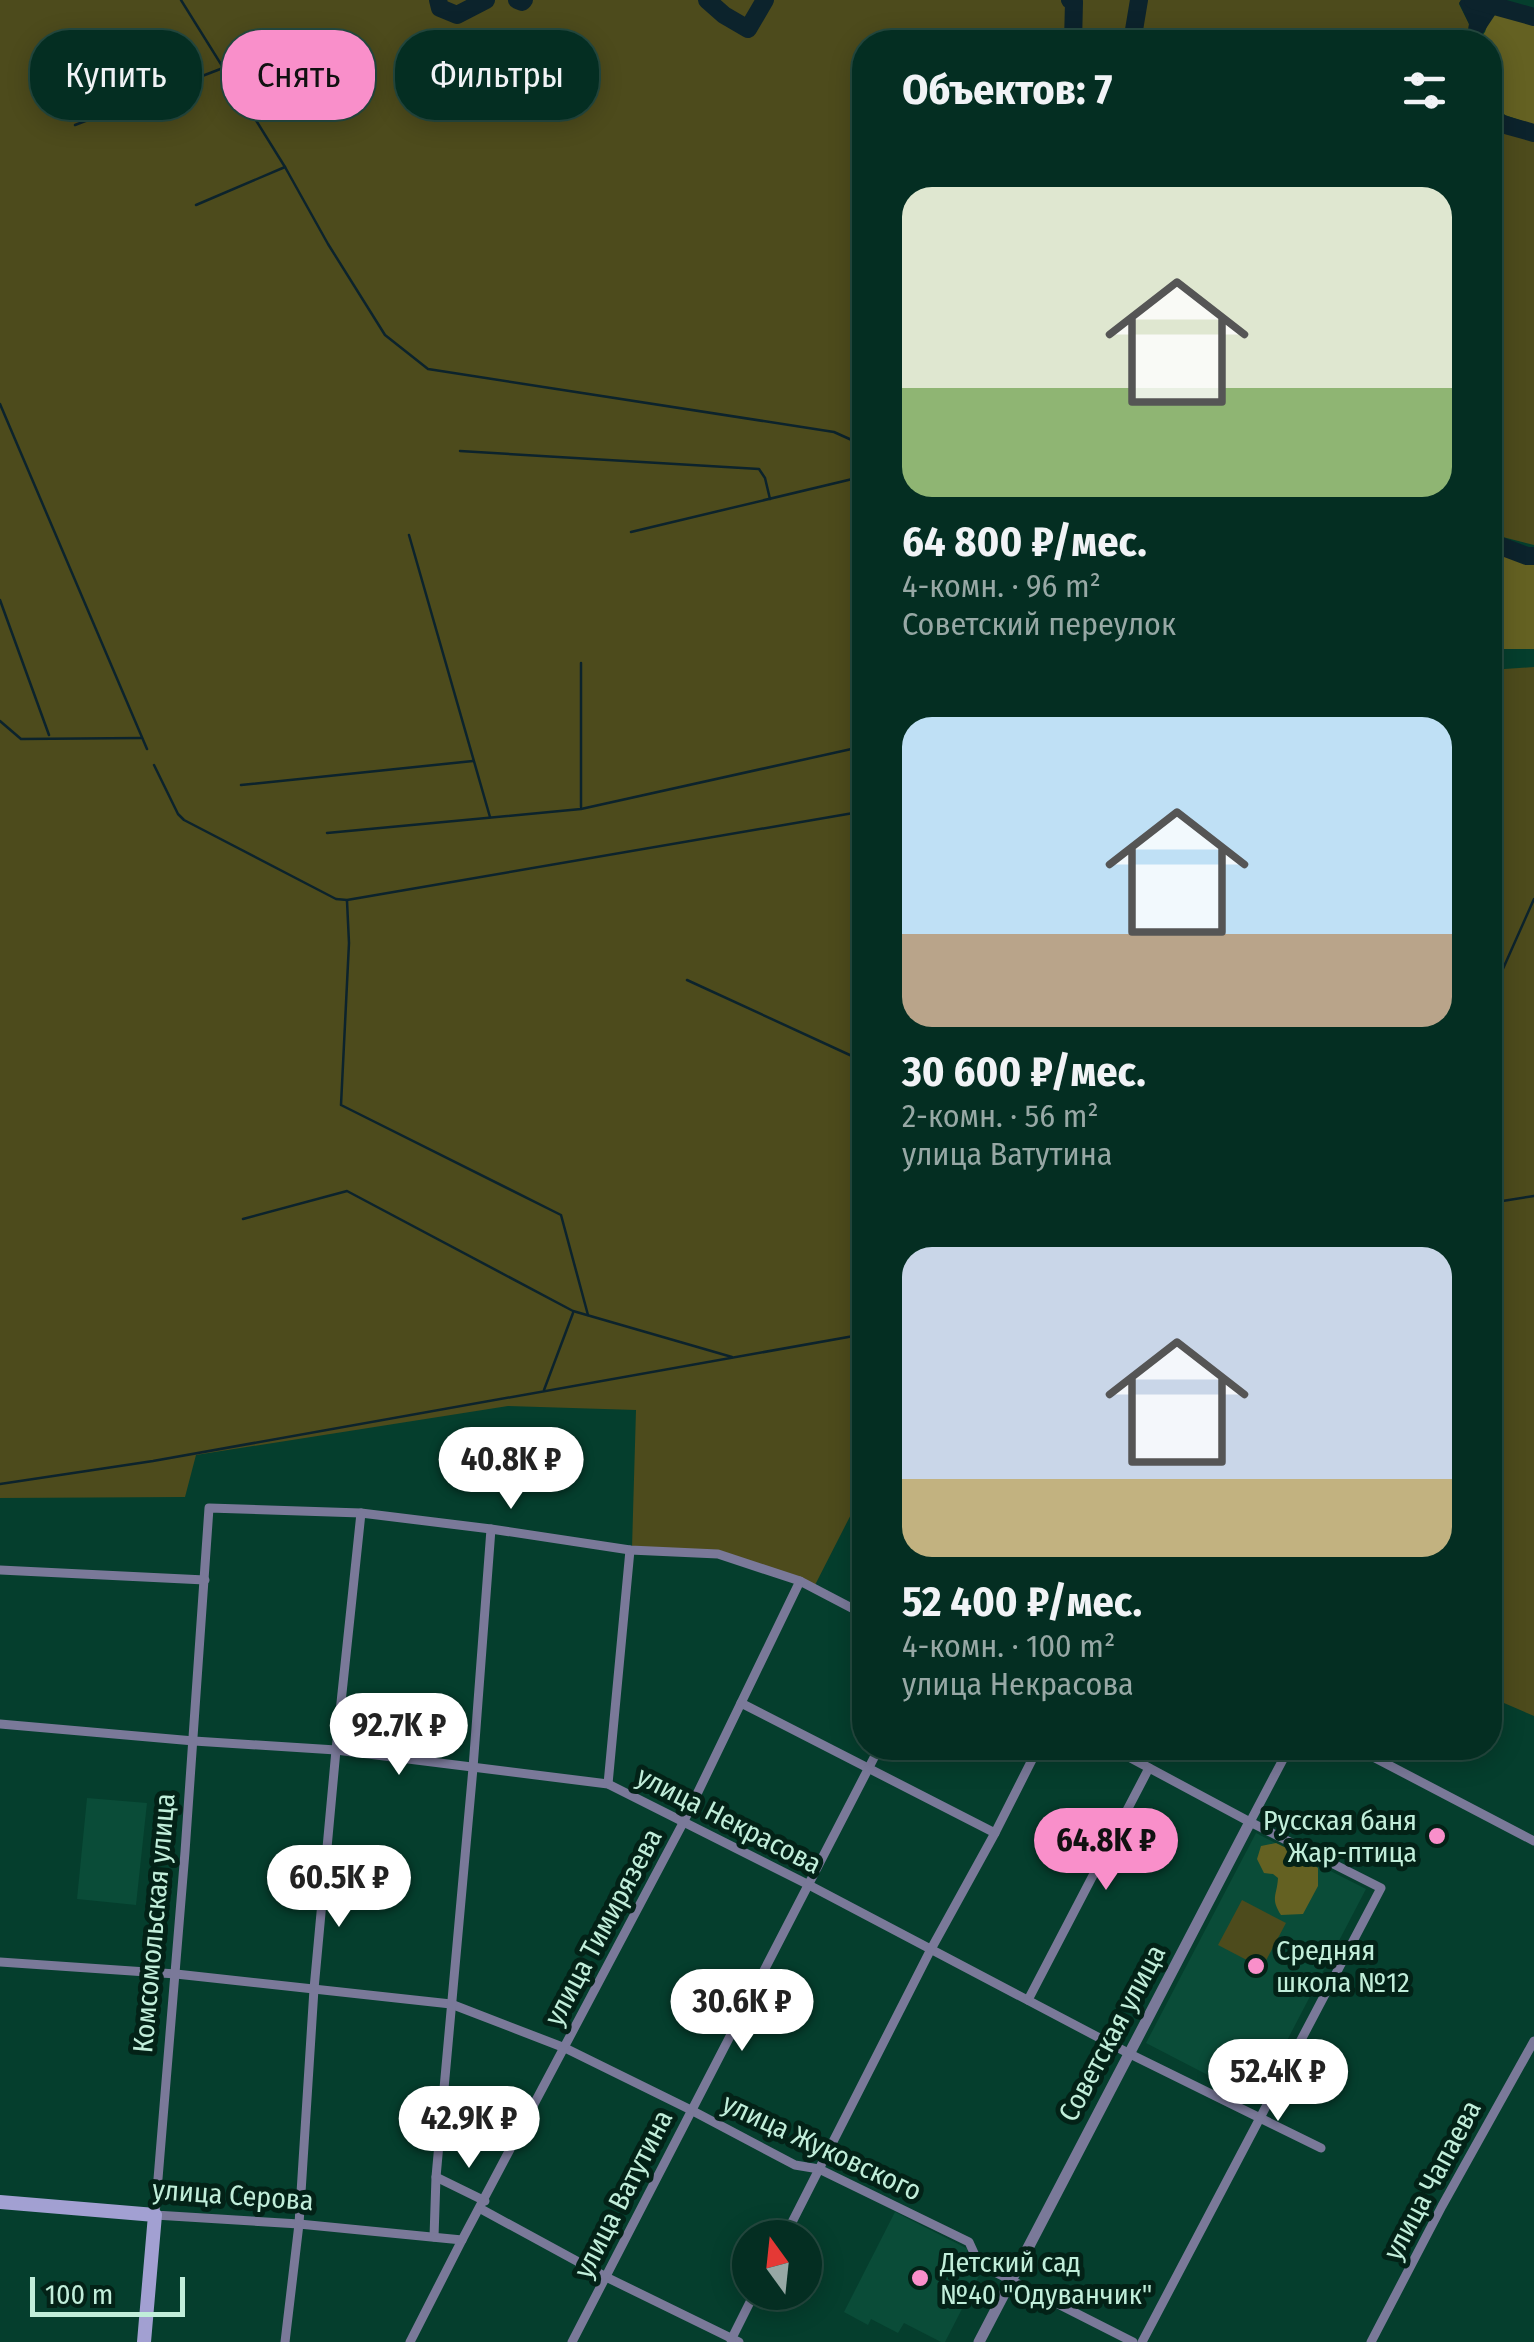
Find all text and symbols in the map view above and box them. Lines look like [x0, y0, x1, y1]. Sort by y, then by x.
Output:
chip: Купить [30, 30, 202, 120]
chip: Снять [222, 30, 375, 120]
chip: Фильтры [395, 30, 599, 120]
icon: filters [1397, 63, 1452, 118]
text: Объектов: 7 [902, 65, 1112, 115]
icon: home [1087, 252, 1267, 432]
text: 64 800 ₽/мес. [902, 517, 1147, 567]
text: 4-комн. · 96 m² [902, 567, 1101, 605]
text: Советский переулок [902, 605, 1176, 643]
icon: home [1087, 782, 1267, 962]
text: 30 600 ₽/мес. [902, 1047, 1146, 1097]
text: 2-комн. · 56 m² [902, 1097, 1099, 1135]
text: улица Ватутина [902, 1135, 1112, 1173]
icon: home [1087, 1312, 1267, 1492]
pin: 40.8K ₽ [419, 1427, 603, 1512]
text: 40.8K ₽ [461, 1440, 561, 1478]
text: 52 400 ₽/мес. [902, 1577, 1142, 1627]
text: 4-комн. · 100 m² [902, 1627, 1115, 1665]
text: улица Некрасова [902, 1665, 1134, 1703]
pin: 92.7K ₽ [307, 1693, 491, 1778]
text: 92.7K ₽ [352, 1706, 446, 1744]
street label: улица Некрасова [631, 1759, 827, 1881]
street label: Комсомольская улица [126, 1792, 182, 2054]
place label: Русская баня Жар-птица [1263, 1804, 1417, 1869]
pin: 64.8K ₽ [1014, 1808, 1198, 1893]
text: 64.8K ₽ [1056, 1821, 1156, 1859]
street label: улица Тимирязева [537, 1823, 669, 2031]
marker: Русская баня Жар-птица [1426, 1825, 1448, 1847]
pin: 60.5K ₽ [247, 1845, 431, 1930]
text: 60.5K ₽ [289, 1858, 389, 1896]
place label: Средняя школа №12 [1276, 1934, 1409, 1999]
street label: Советская улица [1052, 1939, 1172, 2127]
marker: Средняя школа №12 [1245, 1955, 1267, 1977]
pin: 30.6K ₽ [650, 1969, 834, 2054]
text: 30.6K ₽ [693, 1982, 791, 2020]
pin: 52.4K ₽ [1186, 2039, 1370, 2124]
text: 52.4K ₽ [1230, 2052, 1326, 2090]
pin: 42.9K ₽ [377, 2086, 561, 2171]
street label: улица Жуковского [717, 2086, 927, 2208]
street label: улица Чапаева [1376, 2095, 1488, 2265]
text: 42.9K ₽ [421, 2099, 517, 2137]
street label: улица Ватутина [567, 2104, 679, 2284]
street label: улица Серова [151, 2173, 315, 2217]
north arrow [732, 2220, 822, 2310]
map controls [732, 2220, 822, 2310]
place label: Детский сад №40 "Одуванчик" [939, 2246, 1152, 2311]
marker: Детский сад №40 "Одуванчик" [909, 2267, 931, 2289]
scale bar [30, 2272, 185, 2316]
text: 100 m [45, 2278, 113, 2311]

